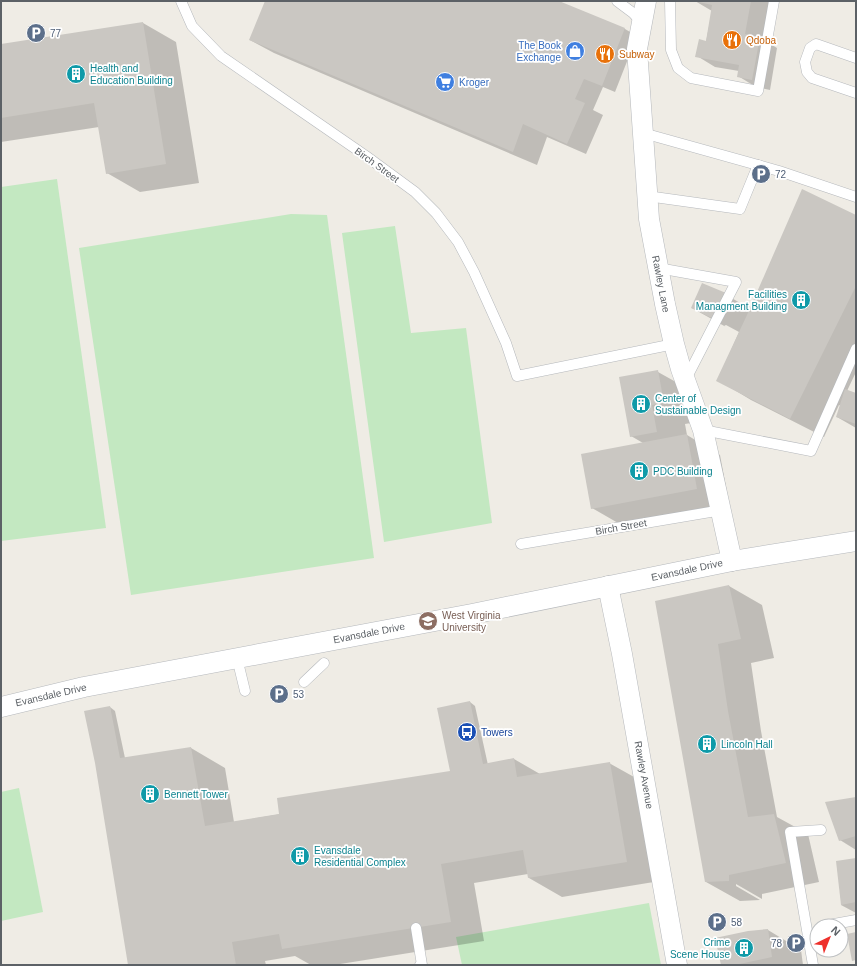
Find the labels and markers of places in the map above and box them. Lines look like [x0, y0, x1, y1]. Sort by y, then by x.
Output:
parking icon: 77 [25, 22, 47, 44]
place label: 77 [50, 28, 62, 39]
restaurant icon: Qdoba [721, 29, 743, 51]
place label: Qdoba [746, 35, 776, 46]
place label: The Book Exchange [517, 40, 562, 63]
shop icon: The Book Exchange [564, 40, 586, 62]
restaurant icon: Subway [594, 43, 616, 65]
place label: Subway [619, 49, 655, 60]
building icon: Health and Education Building [65, 63, 87, 85]
place label: Health and Education Building [90, 63, 173, 86]
supermarket icon: Kroger [434, 71, 456, 93]
place label: Kroger [459, 77, 490, 88]
parking icon: 72 [750, 163, 772, 185]
place label: 72 [775, 169, 787, 180]
place label: Facilities Managment Building [696, 289, 787, 312]
building icon: Facilities Managment Building [790, 289, 812, 311]
building icon: Center of Sustainable Design [630, 393, 652, 415]
place label: Center of Sustainable Design [655, 393, 741, 416]
building icon: PDC Building [628, 460, 650, 482]
place label: PDC Building [653, 466, 712, 477]
school or university icon: West Virginia University [417, 610, 439, 632]
place label: West Virginia University [442, 610, 501, 633]
parking icon: 53 [268, 683, 290, 705]
place label: 53 [293, 689, 305, 700]
bus stop icon: Towers [456, 721, 478, 743]
place label: Towers [481, 727, 513, 738]
building icon: Lincoln Hall [696, 733, 718, 755]
place label: Lincoln Hall [721, 739, 773, 750]
building icon: Bennett Tower [139, 783, 161, 805]
place label: Bennett Tower [164, 789, 228, 800]
building icon: Evansdale Residential Complex [289, 845, 311, 867]
place label: Evansdale Residential Complex [314, 845, 406, 868]
parking icon: 58 [706, 911, 728, 933]
place label: 58 [731, 917, 743, 928]
parking icon: 78 [785, 932, 807, 954]
place label: Crime Scene House [670, 937, 730, 960]
building icon: Crime Scene House [733, 937, 755, 959]
place label: 78 [771, 938, 782, 949]

